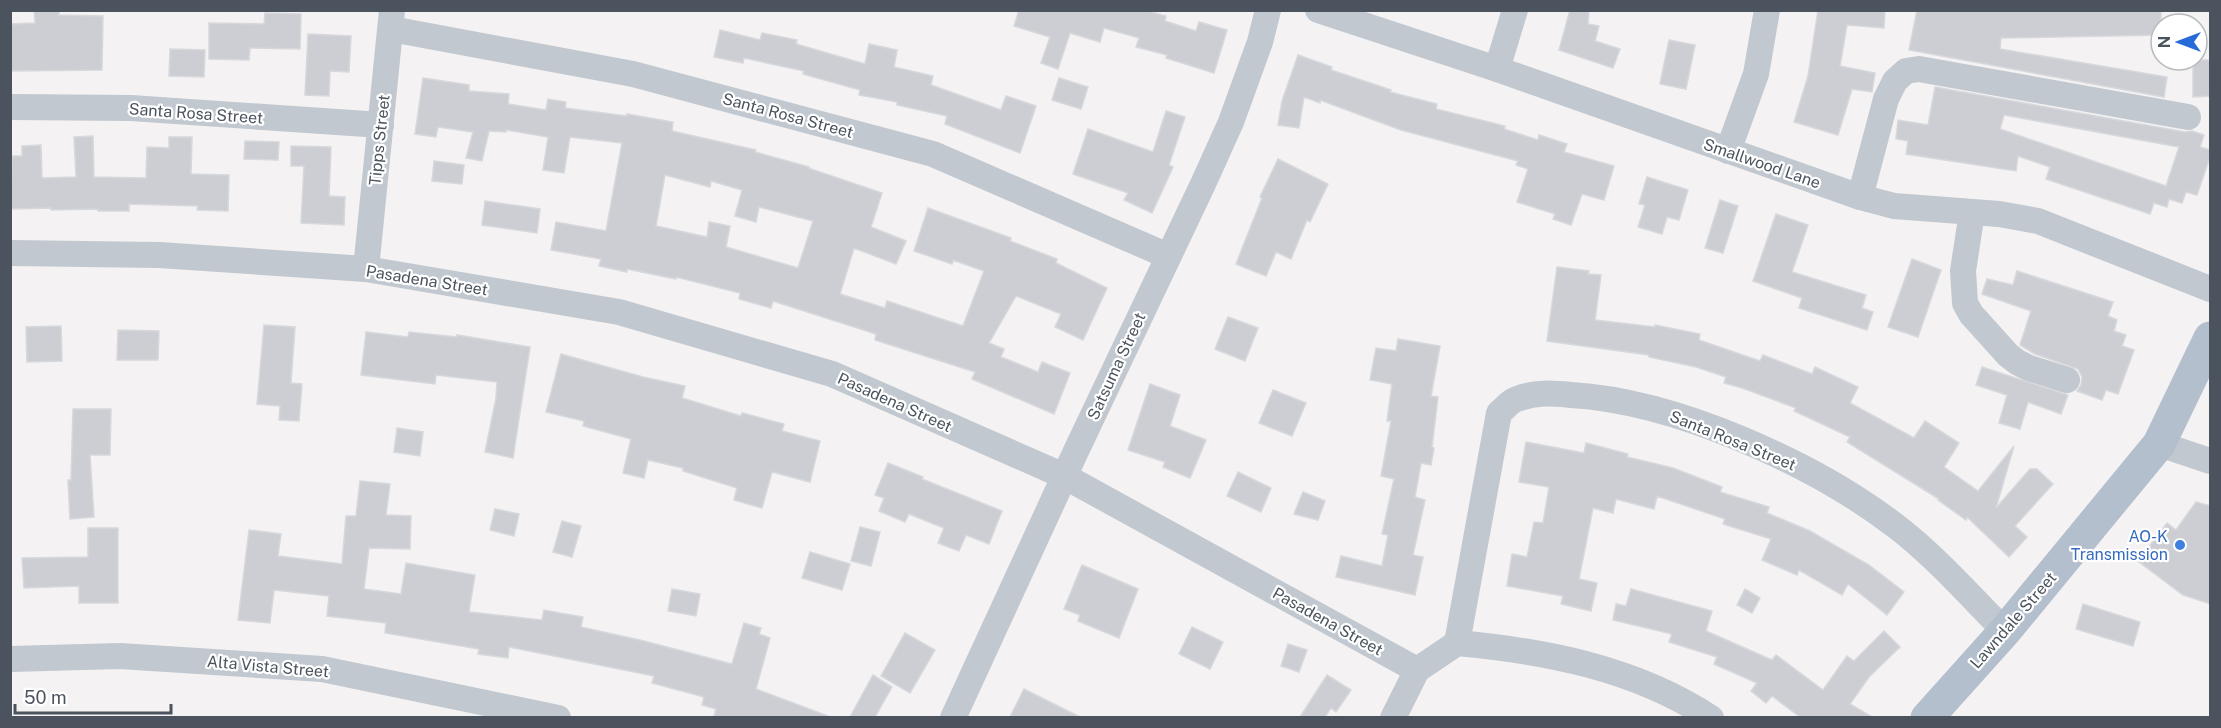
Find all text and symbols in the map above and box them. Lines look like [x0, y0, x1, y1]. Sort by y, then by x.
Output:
north arrow [2149, 12, 2209, 72]
text: N [2155, 36, 2174, 48]
street label: Santa Rosa Street [720, 89, 855, 142]
street label: Tipps Street [365, 94, 394, 186]
street label: Santa Rosa Street [128, 99, 264, 128]
street label: Smallwood Lane [1701, 135, 1823, 192]
street label: Pasadena Street [365, 261, 489, 300]
street label: Satsuma Street [1083, 310, 1150, 423]
street label: Pasadena Street [835, 369, 955, 436]
street label: Santa Rosa Street [1667, 406, 1799, 474]
place label: AO-K Transmission [2071, 527, 2168, 564]
marker: AO-K Transmission [2173, 538, 2187, 552]
street label: Lawndale Street [1966, 568, 2060, 672]
street label: Pasadena Street [1269, 583, 1386, 660]
street label: Alta Vista Street [206, 652, 330, 681]
scale bar [15, 677, 171, 715]
text: 50 m [24, 687, 67, 708]

